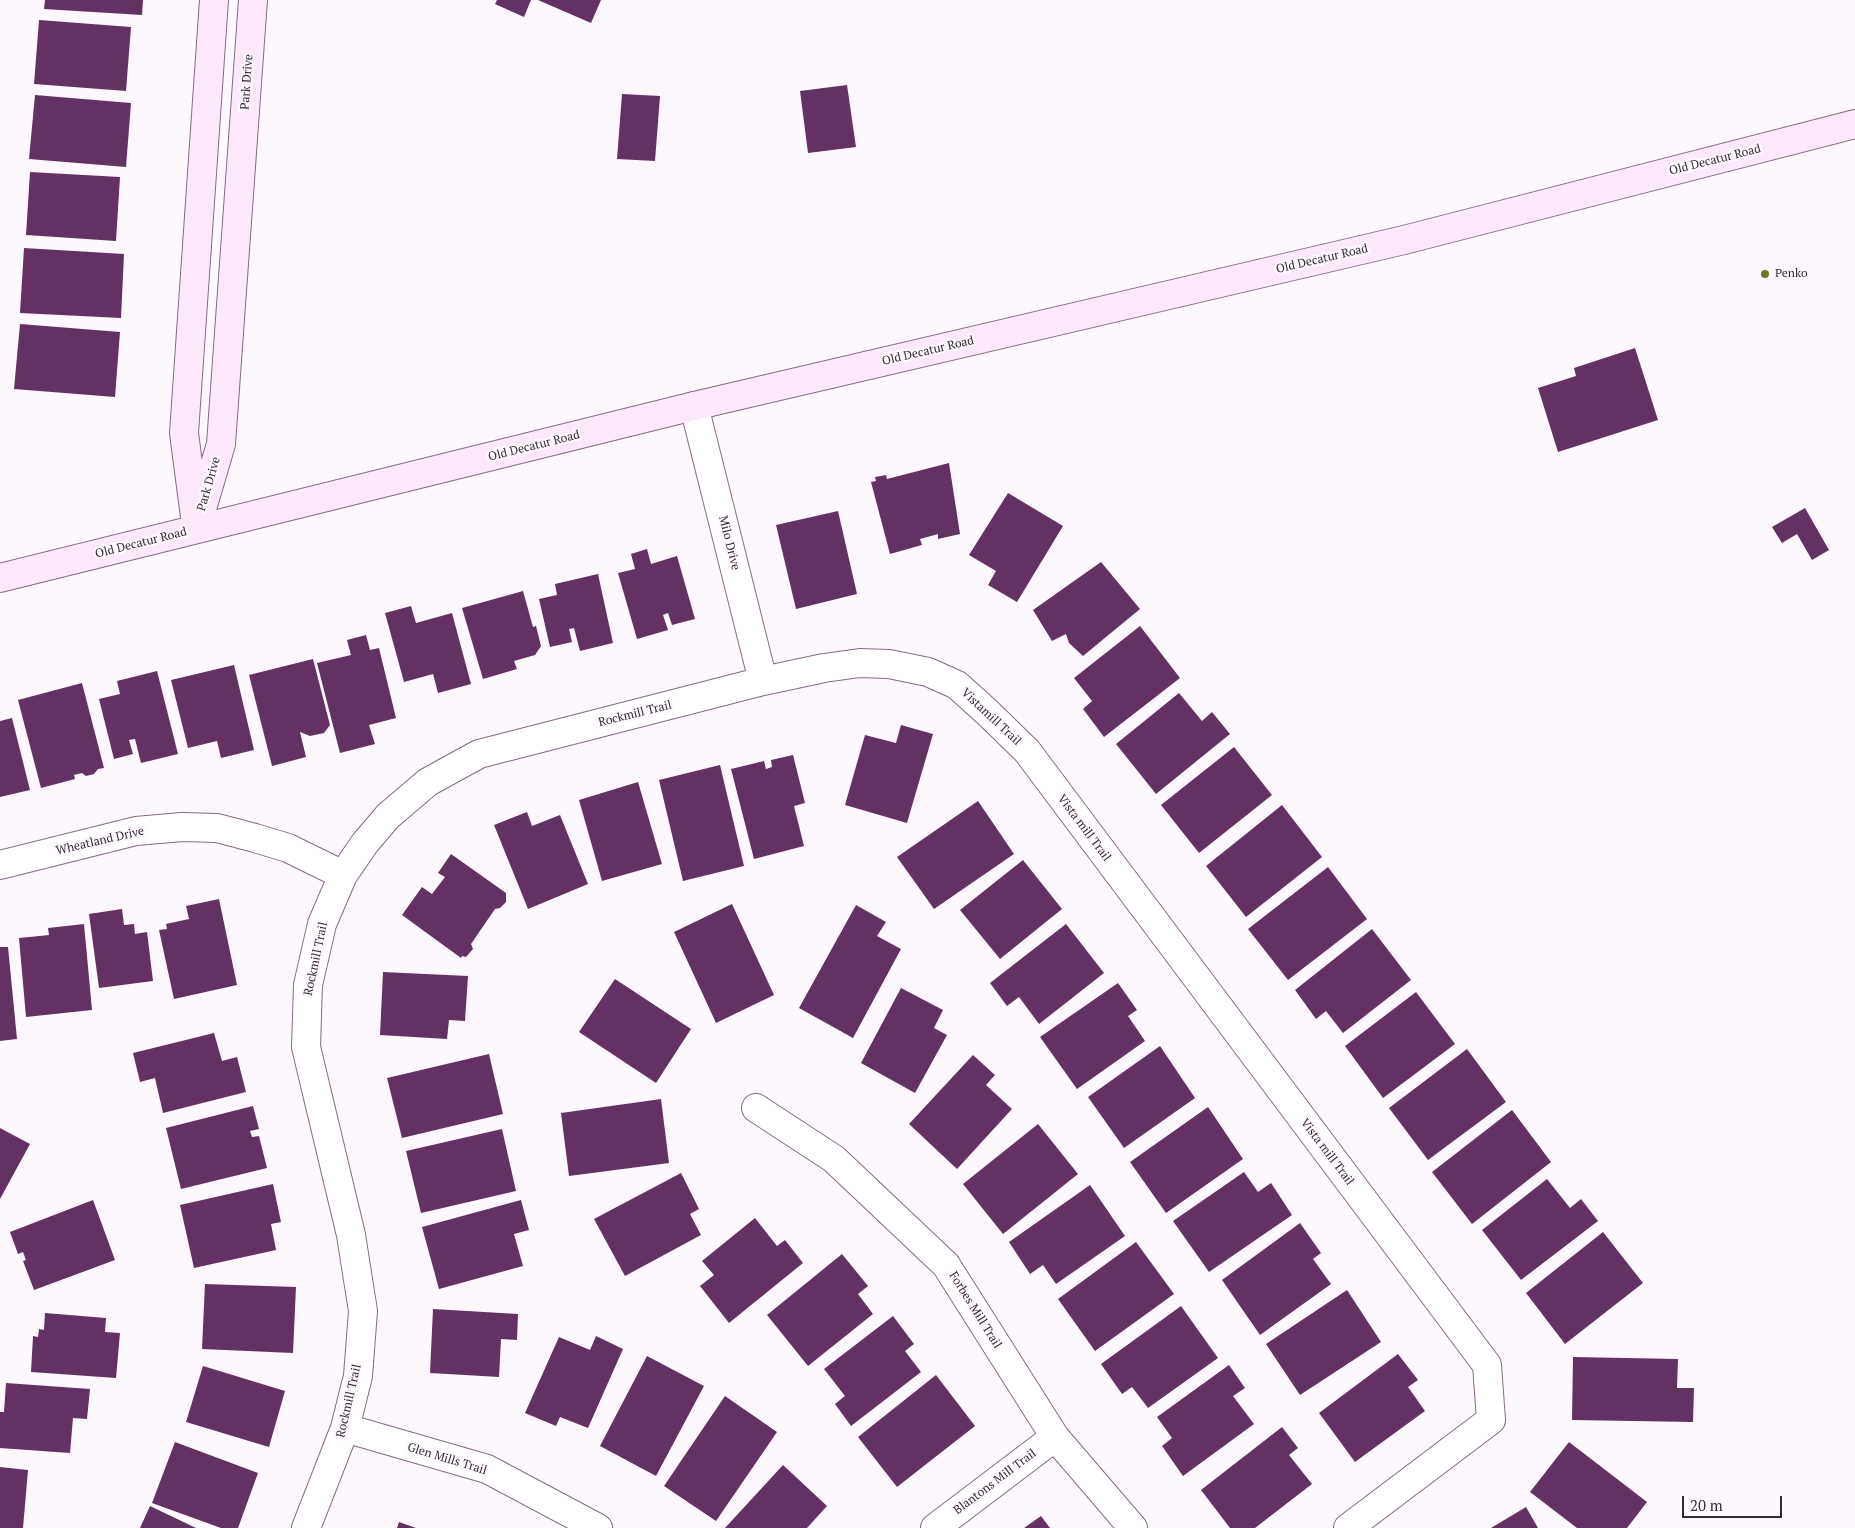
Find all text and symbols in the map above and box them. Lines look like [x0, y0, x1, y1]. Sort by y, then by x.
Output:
street label: Park Drive [238, 54, 256, 110]
street label: Old Decatur Road [1668, 142, 1762, 178]
street label: Old Decatur Road [1275, 241, 1369, 277]
place label: Penko [1775, 267, 1808, 281]
marker: Penko [1759, 268, 1771, 280]
street label: Old Decatur Road [881, 333, 975, 369]
street label: Old Decatur Road [487, 428, 581, 464]
street label: Park Drive [194, 455, 224, 513]
street label: Milo Drive [715, 514, 743, 572]
street label: Old Decatur Road [94, 525, 188, 561]
street label: Vistamill Trail [958, 686, 1024, 748]
street label: Rockmill Trail [597, 698, 673, 730]
street label: Vista mill Trail [1054, 792, 1114, 864]
street label: Wheatland Drive [55, 824, 145, 858]
street label: Rockmill Trail [301, 921, 331, 997]
street label: Vista mill Trail [1297, 1116, 1357, 1188]
street label: Forbes Mill Trail [946, 1269, 1004, 1351]
street label: Rockmill Trail [334, 1363, 364, 1439]
street label: Glen Mills Trail [406, 1440, 488, 1478]
street label: Blantons Mill Trail [951, 1446, 1039, 1518]
scale bar [1685, 1486, 1785, 1518]
text: 20 m [1690, 1495, 1723, 1515]

